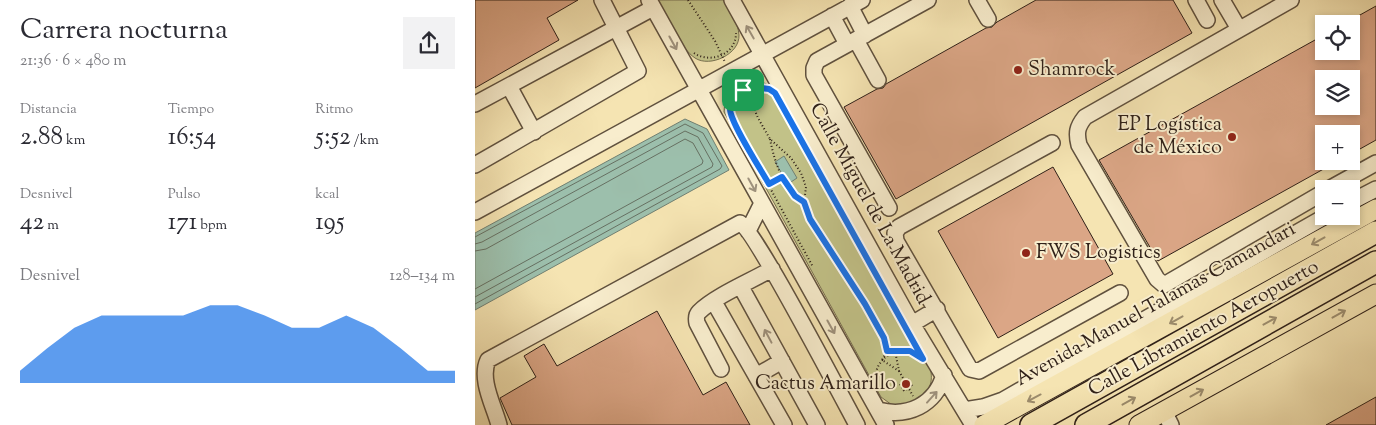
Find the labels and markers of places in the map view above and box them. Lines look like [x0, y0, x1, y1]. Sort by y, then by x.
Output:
place label: Shamrock [1028, 56, 1116, 85]
marker: Shamrock [1012, 64, 1024, 76]
pin [722, 69, 764, 111]
place label: EP Logística de México [1117, 111, 1222, 163]
marker: EP Logística de México [1226, 131, 1238, 143]
place label: FWS Logistics [1036, 239, 1161, 268]
marker: FWS Logistics [1020, 247, 1032, 259]
place label: Cactus Amarillo [755, 370, 896, 399]
marker: Cactus Amarillo [900, 378, 912, 390]

